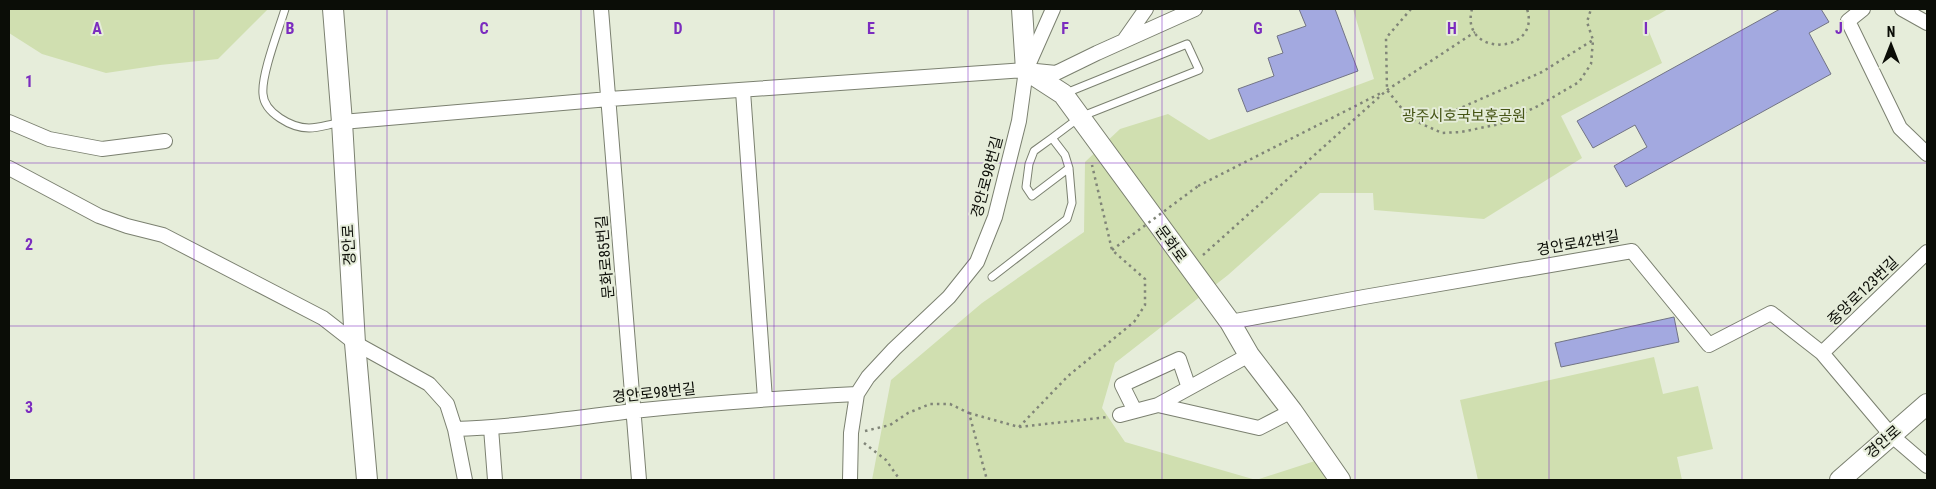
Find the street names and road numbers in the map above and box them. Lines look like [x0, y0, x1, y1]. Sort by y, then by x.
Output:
street label: 경안로98번길 [967, 134, 1007, 220]
street label: 문화로85번길 [592, 214, 618, 300]
street label: 문화로 [1152, 222, 1190, 266]
street label: 경안로 [339, 224, 359, 266]
street label: 경안로42번길 [1535, 227, 1621, 259]
street label: 중앙로123번길 [1824, 253, 1902, 329]
street label: 경안로98번길 [611, 380, 697, 406]
street label: 경안로 [1861, 422, 1905, 462]

